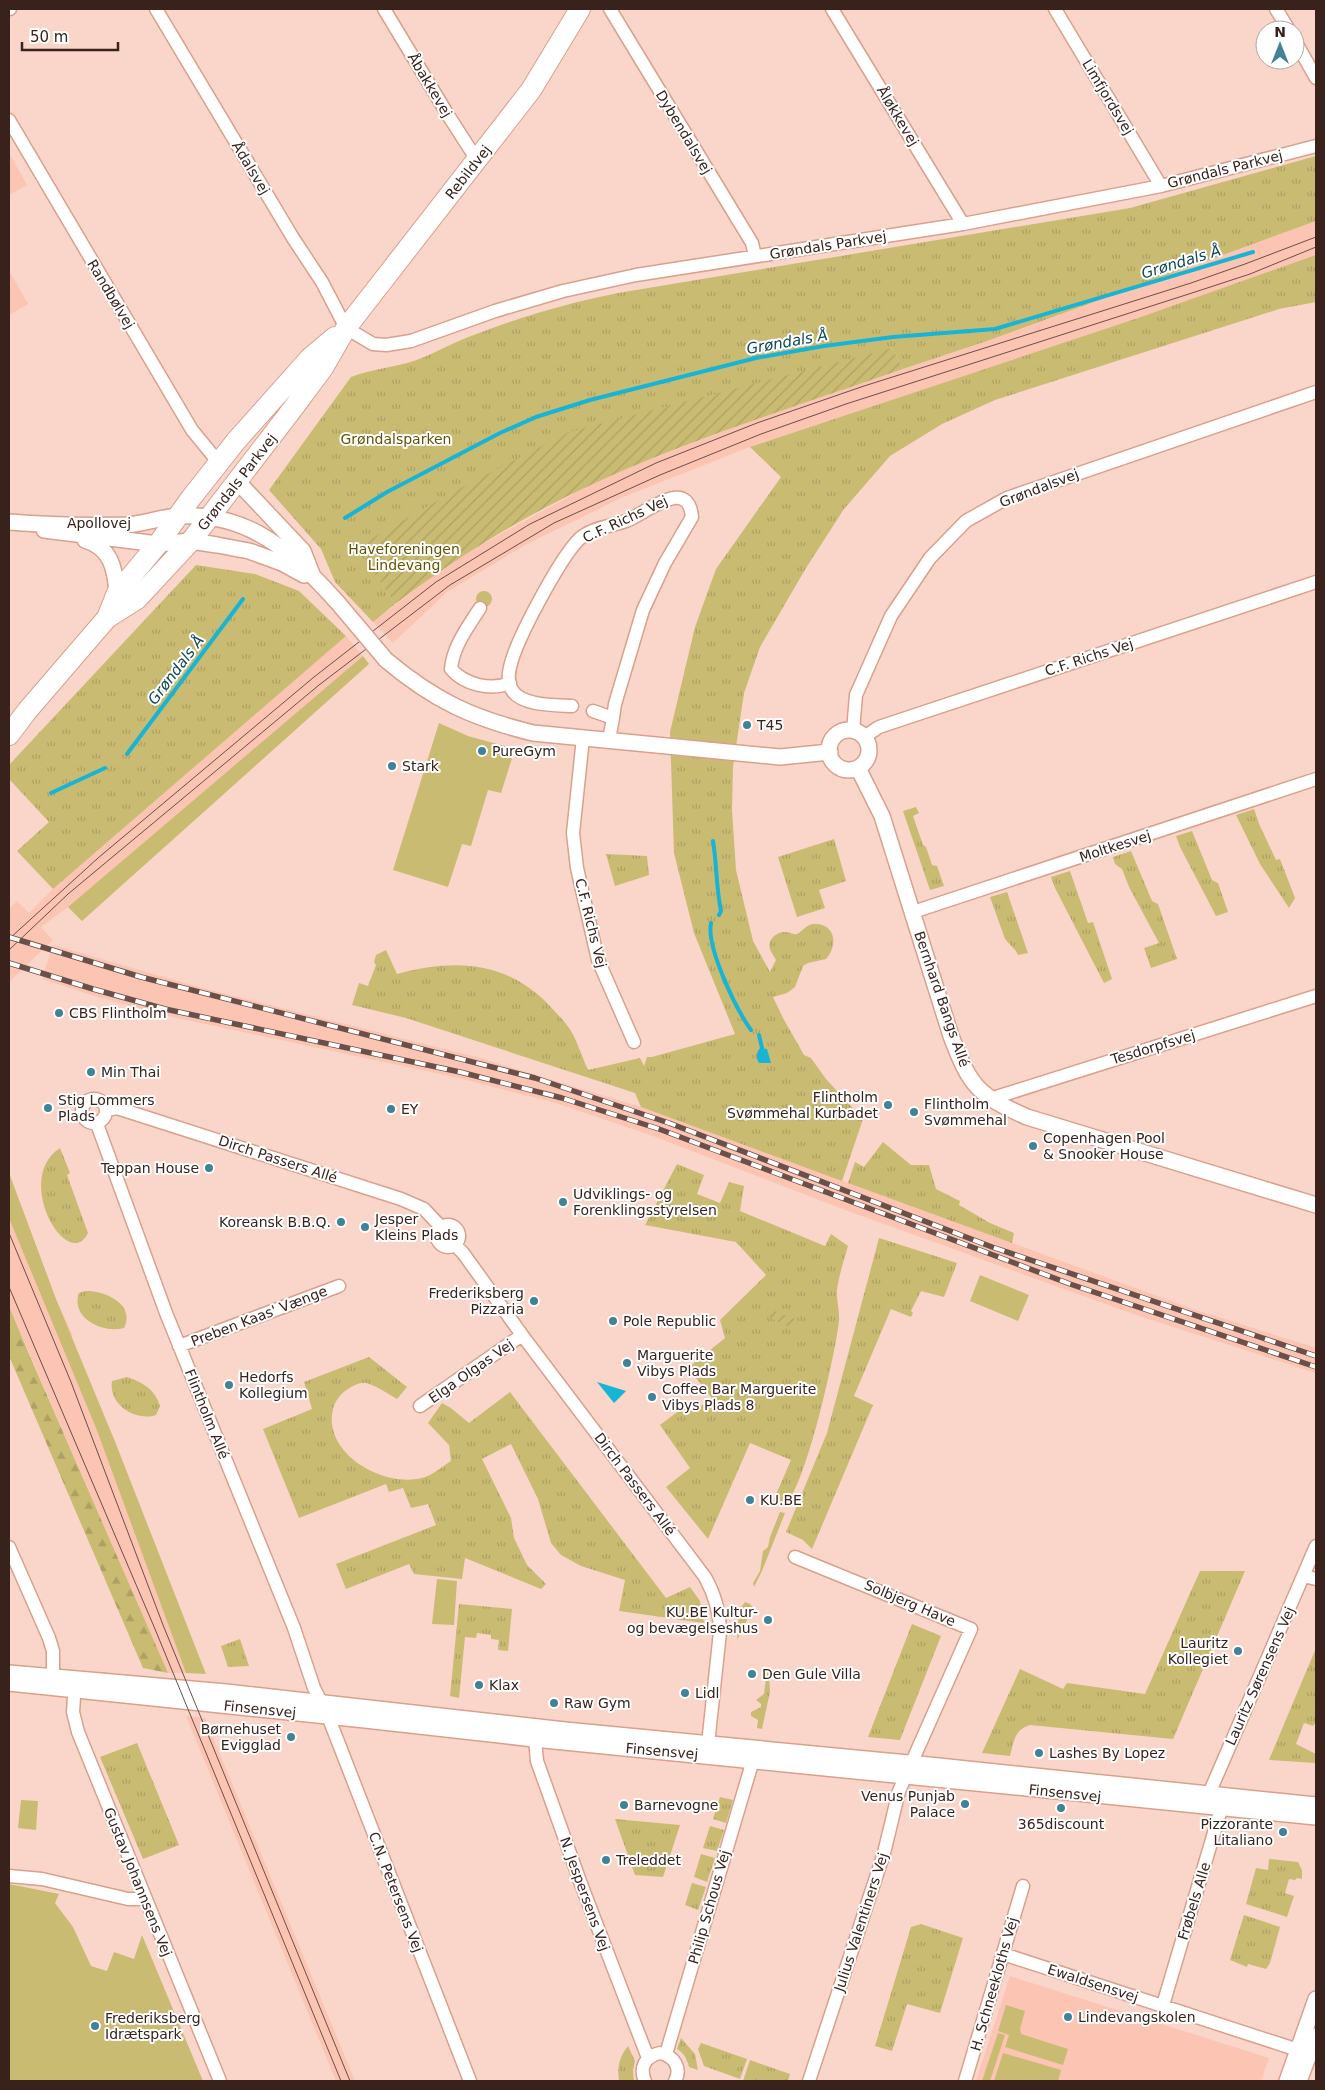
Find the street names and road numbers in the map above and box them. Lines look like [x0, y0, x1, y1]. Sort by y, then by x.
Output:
street label: Åbakkevej [405, 50, 455, 120]
street label: Limfjordsvej [1079, 56, 1137, 138]
street label: Åløkkevej [874, 83, 922, 149]
street label: Dybendalsvej [653, 87, 715, 177]
street label: Ådalsvej [229, 139, 273, 197]
street label: Rebildvej [442, 142, 494, 202]
street label: Grøndals Parkvej [1166, 147, 1284, 191]
street label: Grøndals Parkvej [768, 228, 888, 262]
street label: Randbølvej [84, 256, 138, 332]
street label: Grøndals Parkvej [194, 431, 280, 533]
street label: Grøndalsvej [997, 466, 1081, 510]
street label: C.F. Richs Vej [580, 492, 670, 546]
street label: Apollovej [67, 515, 131, 531]
street label: C.F. Richs Vej [1043, 635, 1135, 679]
street label: Moltkesvej [1077, 827, 1153, 865]
street label: C.F. Richs Vej [572, 876, 610, 970]
street label: Bernhard Bangs Allé [911, 929, 973, 1069]
street label: Tesdorpfsvej [1108, 1027, 1197, 1068]
street label: Dirch Passers Allé [216, 1132, 340, 1186]
street label: Preben Kaas' Vænge [189, 1283, 329, 1349]
street label: Elga Olgas Vej [426, 1336, 516, 1406]
street label: Flintholm Allé [182, 1367, 232, 1461]
street label: Dirch Passers Allé [591, 1430, 679, 1538]
street label: Solbjerg Have [862, 1577, 958, 1629]
street label: Lauritz Sørensens Vej [1222, 1604, 1298, 1748]
street label: Finsensvej [223, 1697, 297, 1721]
street label: Finsensvej [625, 1740, 699, 1762]
street label: Finsensvej [1028, 1781, 1102, 1805]
street label: Gustav Johannsens Vej [101, 1805, 175, 1959]
street label: C.N. Petersens Vej [366, 1830, 426, 1954]
street label: N. Jespersens Vej [557, 1835, 613, 1953]
street label: Philip Schous Vej [685, 1848, 733, 1966]
street label: Julius Valentiners Vej [831, 1850, 891, 1994]
street label: Frøbels Alle [1175, 1860, 1213, 1942]
street label: H. Schneekloths Vej [967, 1915, 1021, 2053]
street label: Ewaldsensvej [1046, 1961, 1140, 2005]

